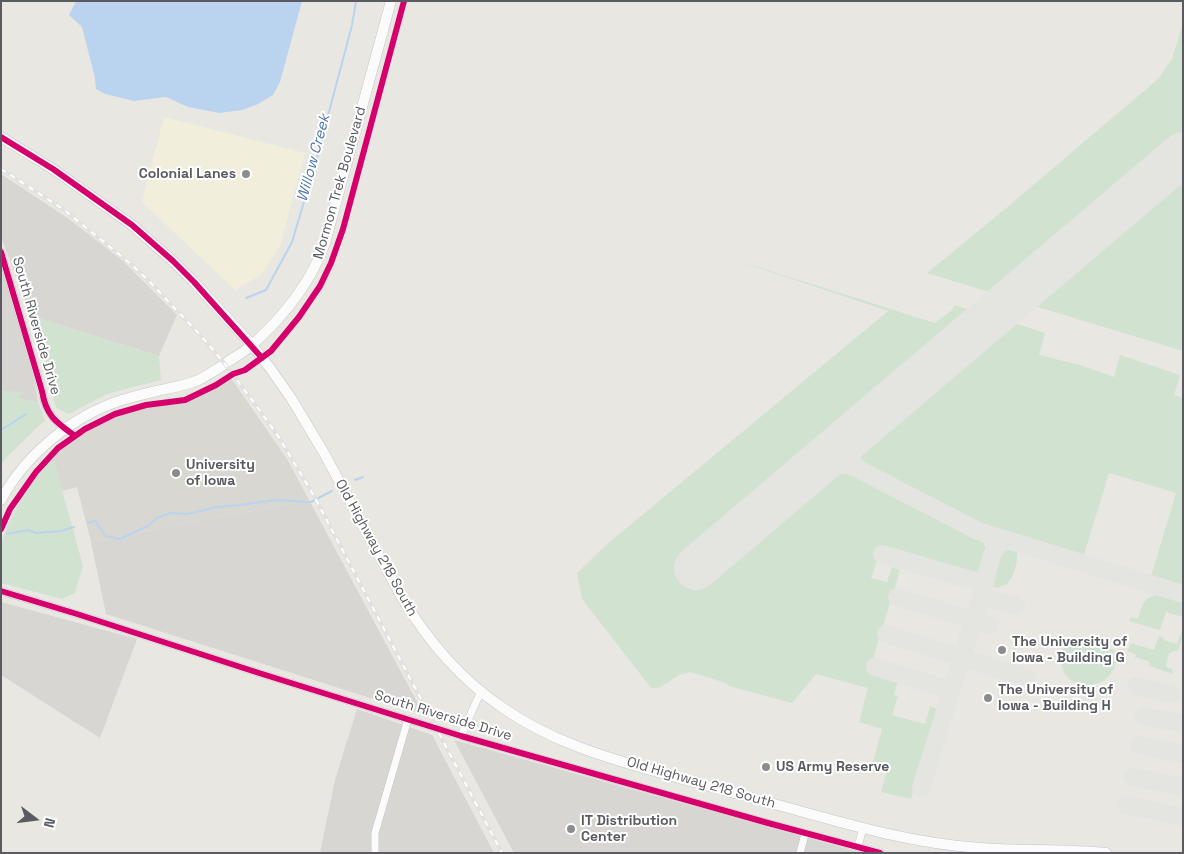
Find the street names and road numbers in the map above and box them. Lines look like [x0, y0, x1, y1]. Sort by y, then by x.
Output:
street label: Mormon Trek Boulevard [310, 105, 370, 261]
street label: South Riverside Drive [8, 255, 64, 397]
street label: Old Highway 218 South [331, 477, 421, 619]
street label: South Riverside Drive [372, 687, 514, 745]
street label: Old Highway 218 South [625, 754, 777, 812]

